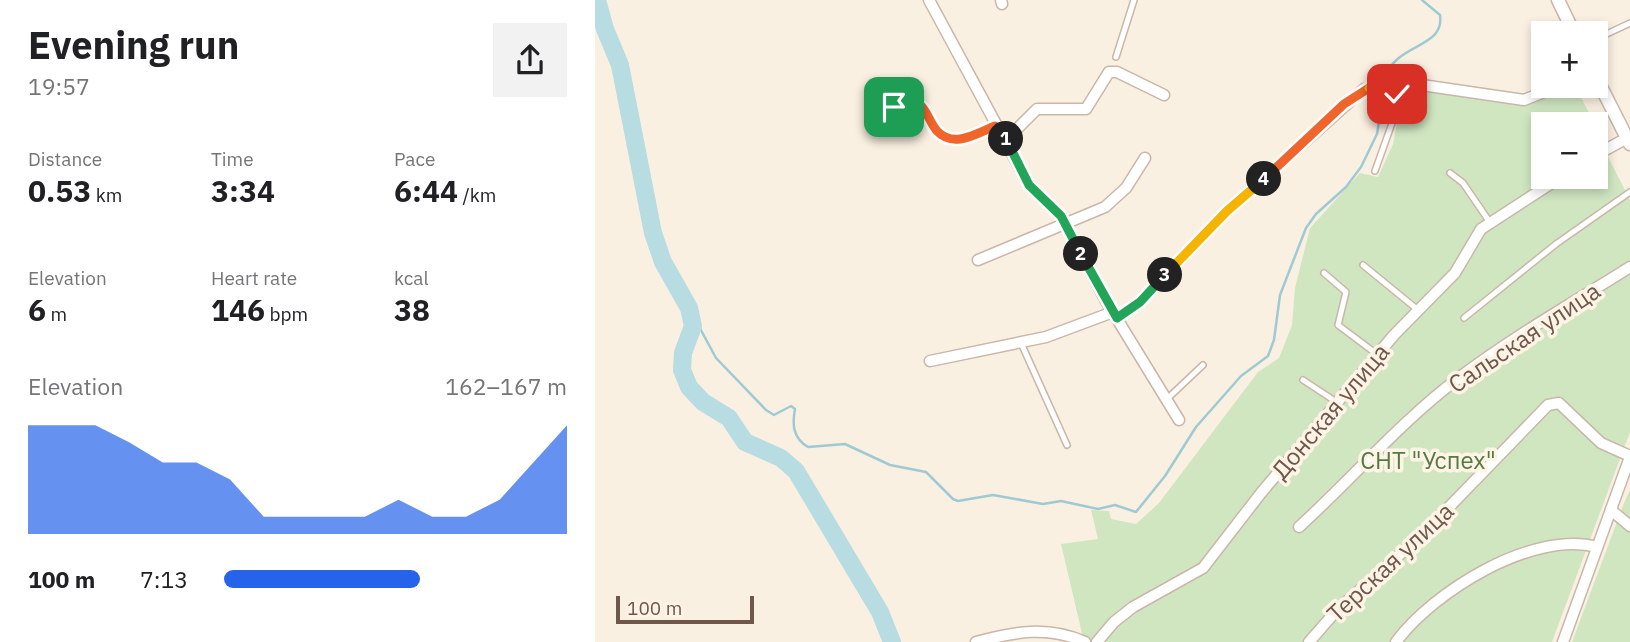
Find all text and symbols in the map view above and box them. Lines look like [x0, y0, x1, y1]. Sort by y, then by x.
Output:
text: Evening run [28, 20, 239, 69]
map controls [1531, 21, 1608, 189]
button: + [1531, 21, 1608, 98]
button: share [493, 23, 567, 97]
pin [1367, 64, 1427, 124]
text: 19:57 [28, 71, 90, 101]
icon: check [1378, 75, 1416, 113]
pin [864, 77, 924, 137]
icon: arrive [875, 88, 913, 126]
button: − [1531, 112, 1608, 189]
pin: 1 [989, 122, 1023, 156]
text: 1 [1000, 126, 1011, 150]
text: Distance [28, 147, 102, 171]
text: Time [211, 147, 254, 171]
text: Pace [394, 147, 435, 171]
pin: 4 [1247, 162, 1281, 196]
text: 4 [1258, 166, 1269, 190]
text: 0.53 [28, 171, 91, 210]
text: 3:34 [211, 171, 275, 210]
text: 6:44 [394, 171, 458, 210]
text: km [91, 183, 122, 207]
text: /km [458, 183, 496, 207]
pin: 2 [1063, 236, 1099, 272]
text: 2 [1075, 241, 1086, 265]
pin: 3 [1147, 258, 1183, 292]
text: 3 [1159, 262, 1170, 286]
text: Elevation [28, 266, 107, 290]
text: Heart rate [211, 266, 297, 290]
text: kcal [394, 266, 429, 290]
street label: Сальская улица [1442, 274, 1606, 400]
text: 6 [28, 290, 46, 329]
text: 146 [211, 290, 265, 329]
text: 38 [394, 290, 430, 329]
text: m [46, 302, 67, 326]
text: bpm [265, 302, 308, 326]
street label: Донская улица [1264, 336, 1396, 486]
text: Elevation [28, 371, 123, 401]
text: 162–167 m [445, 371, 567, 401]
park label: СНТ "Успех" [1360, 444, 1496, 476]
street label: Терская улица [1320, 495, 1460, 629]
text: 100 m [28, 564, 95, 594]
text: 7:13 [140, 564, 188, 594]
scale bar [616, 593, 754, 625]
text: 100 m [627, 596, 682, 620]

